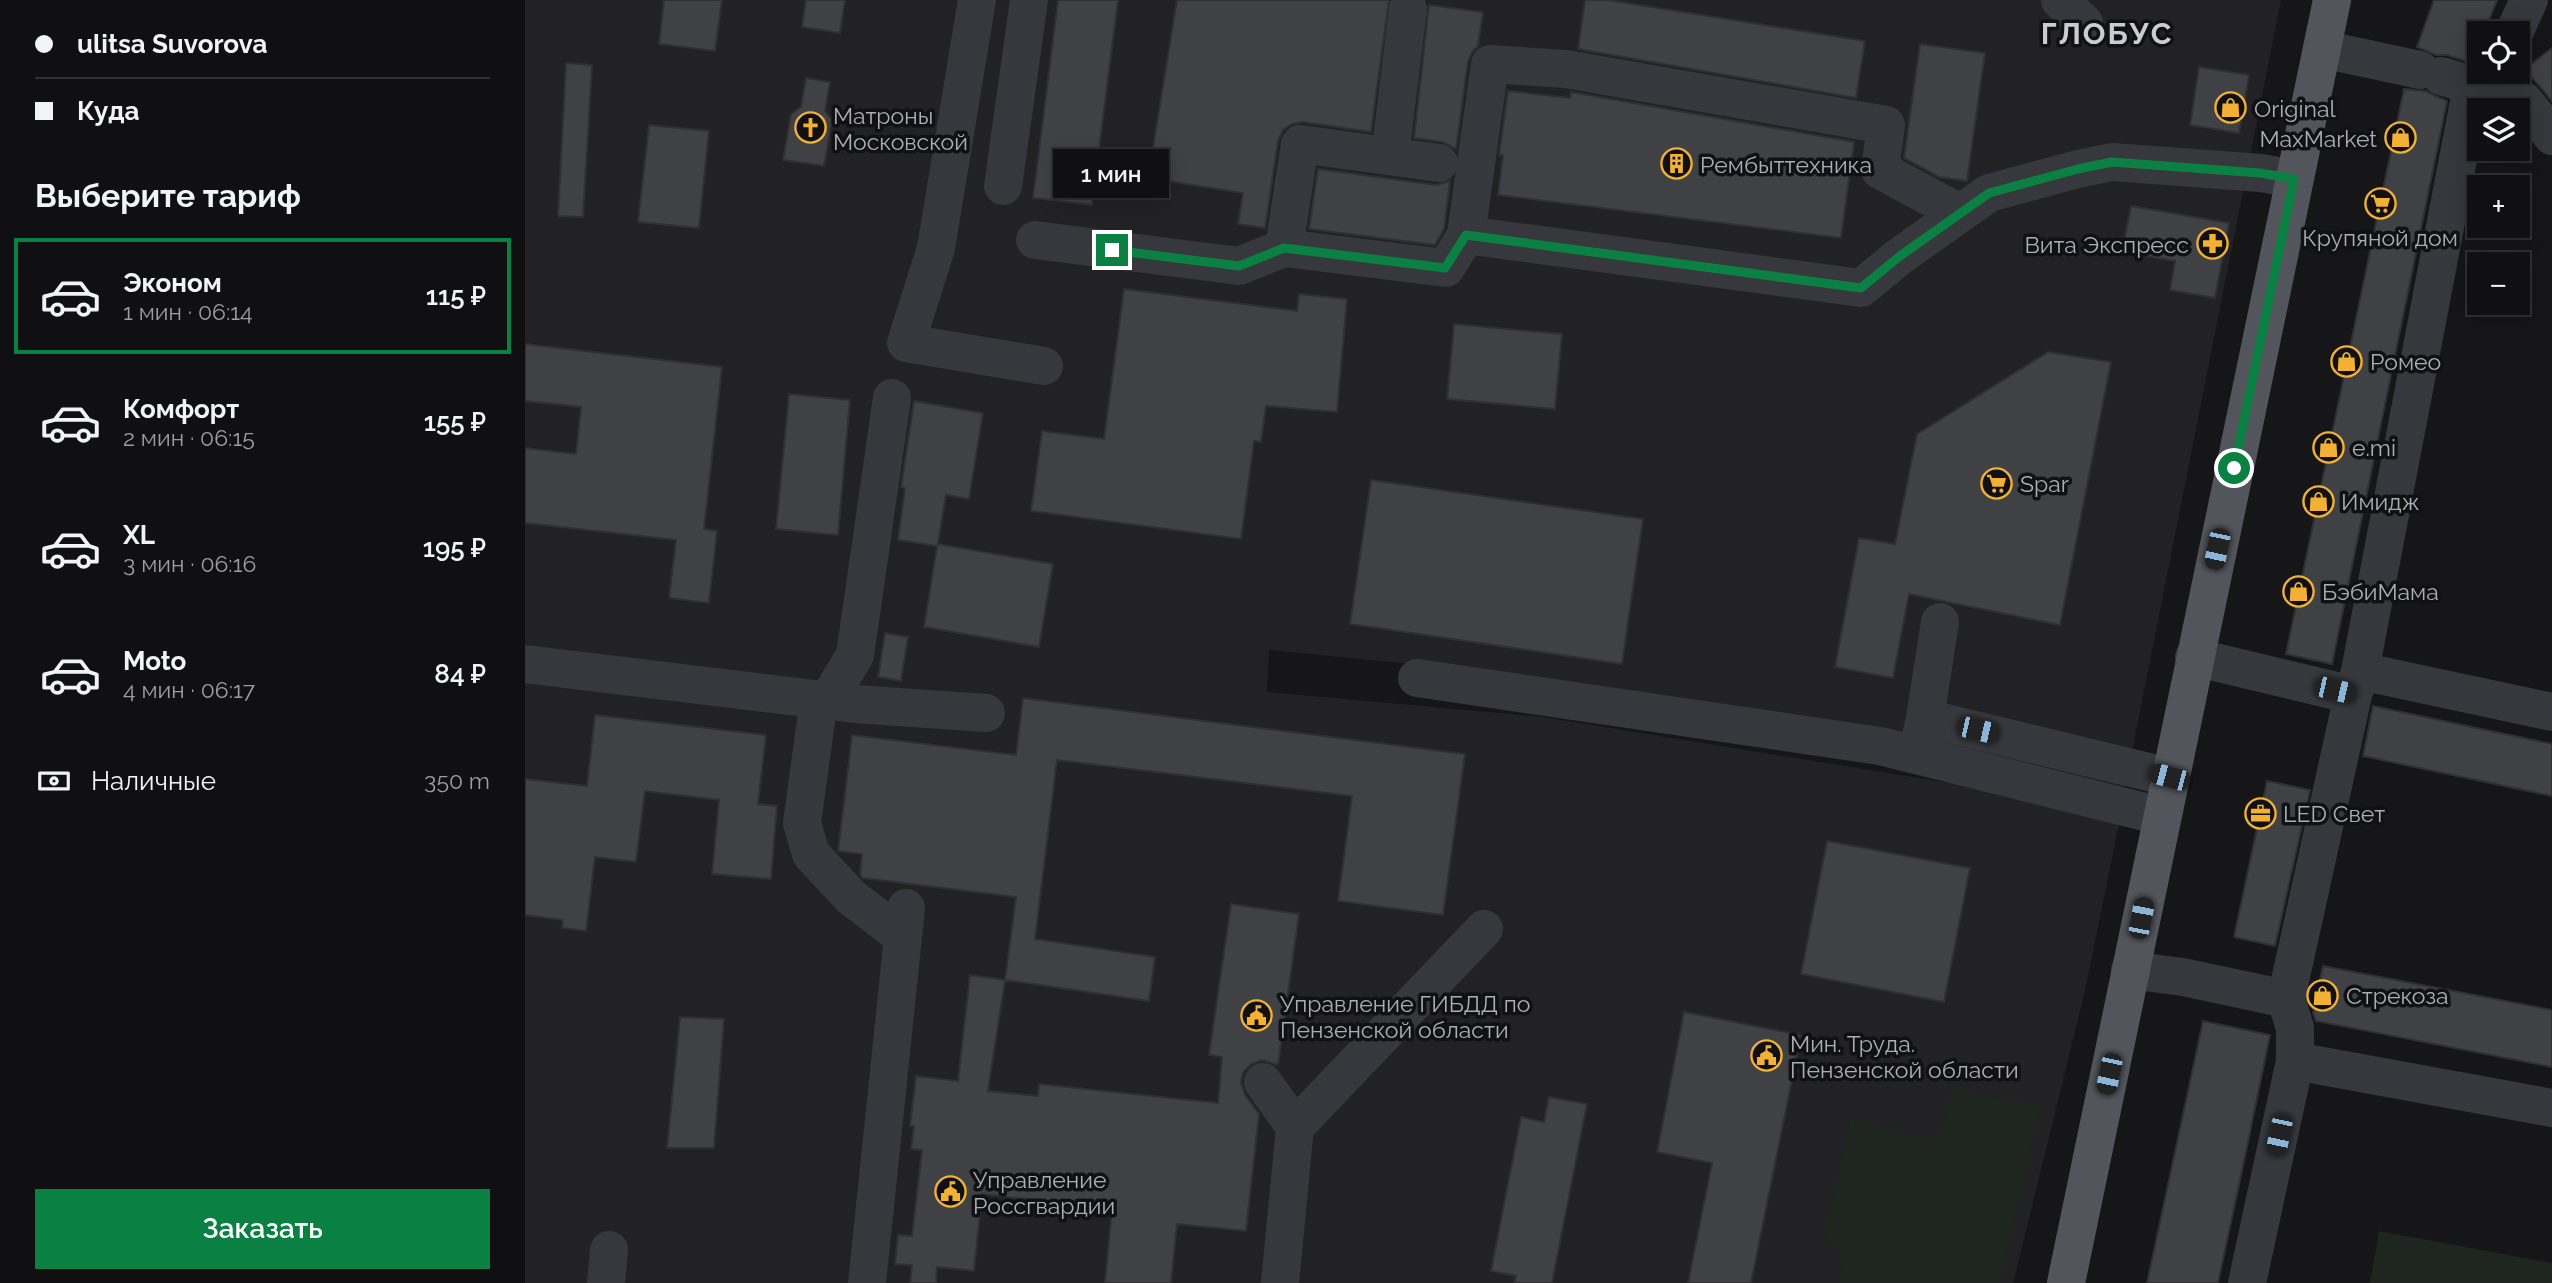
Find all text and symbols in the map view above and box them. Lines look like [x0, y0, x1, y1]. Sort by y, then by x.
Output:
district label: ГЛОБУС [2041, 16, 2173, 51]
map controls [2467, 21, 2530, 315]
button: locate [2467, 21, 2530, 84]
text: ulitsa Suvorova [77, 29, 267, 59]
shop icon: Original [2214, 91, 2248, 125]
place label: Original [2254, 95, 2336, 122]
text: Куда [77, 96, 140, 126]
button: layers [2467, 98, 2530, 161]
place label: Матроны Московской [833, 102, 968, 155]
church icon: Матроны Московской [793, 111, 827, 145]
shop icon: MaxMarket [2383, 121, 2417, 155]
place label: MaxMarket [2259, 125, 2377, 152]
building icon: Рембыттехника [1660, 147, 1694, 181]
callout: 1 мин [1054, 148, 1170, 198]
place label: Рембыттехника [1700, 151, 1872, 178]
text: 1 мин [1081, 160, 1141, 187]
button: + [2467, 175, 2530, 238]
text: Выберите тариф [35, 177, 301, 214]
supermarket icon: Крупяной дом [2363, 186, 2397, 220]
place label: Крупяной дом [2302, 224, 2458, 251]
pharmacy icon: Вита Экспресс [2195, 227, 2229, 261]
place label: Вита Экспресс [2024, 231, 2189, 258]
route end [1096, 234, 1128, 266]
button: − [2467, 252, 2530, 315]
icon: car [39, 265, 102, 328]
text: Эконом [123, 268, 222, 298]
text: 115 ₽ [426, 281, 486, 311]
text: 1 мин · 06:14 [123, 298, 253, 325]
shop icon: Ромео [2330, 344, 2364, 378]
place label: Ромео [2370, 348, 2441, 375]
icon: car [39, 391, 102, 454]
text: Комфорт [123, 394, 239, 424]
text: 155 ₽ [424, 407, 486, 437]
text: 2 мин · 06:15 [123, 424, 255, 451]
shop icon: e.mi [2312, 430, 2346, 464]
place label: e.mi [2352, 434, 2396, 461]
route start [2218, 452, 2250, 484]
supermarket icon: Spar [1980, 466, 2014, 500]
place label: Spar [2020, 470, 2069, 497]
shop icon: Имидж [2301, 484, 2335, 518]
place label: Имидж [2341, 488, 2420, 515]
icon: car [39, 517, 102, 580]
text: XL [123, 520, 155, 550]
car [2203, 526, 2232, 572]
text: 195 ₽ [423, 533, 486, 563]
text: 3 мин · 06:16 [123, 550, 256, 577]
shop icon: БэбиМама [2282, 574, 2316, 608]
place label: БэбиМама [2322, 578, 2439, 605]
icon: car [39, 643, 102, 706]
text: Moto [123, 646, 186, 676]
text: 84 ₽ [434, 659, 486, 689]
car [2313, 675, 2358, 705]
text: 4 мин · 06:17 [123, 676, 255, 703]
car [1956, 715, 2001, 745]
car [2146, 761, 2193, 793]
icon: cash [35, 762, 73, 800]
text: Наличные [91, 766, 216, 796]
text: 350 m [424, 767, 490, 794]
office icon: LED Свет [2243, 796, 2277, 830]
place label: LED Свет [2283, 800, 2385, 827]
car [2127, 895, 2156, 941]
shop icon: Стрекоза [2306, 978, 2340, 1012]
place label: Стрекоза [2346, 982, 2449, 1009]
place label: Управление ГИБДД по Пензенской области [1280, 990, 1531, 1043]
public building icon: Управление ГИБДД по Пензенской области [1240, 999, 1274, 1033]
place label: Мин. Труда. Пензенской области [1790, 1030, 2019, 1083]
public building icon: Мин. Труда. Пензенской области [1750, 1039, 1784, 1073]
car [2095, 1051, 2124, 1097]
car [2265, 1112, 2294, 1158]
place label: Управление Россгвардии [973, 1166, 1115, 1219]
public building icon: Управление Россгвардии [933, 1175, 967, 1209]
button: Заказать [35, 1189, 490, 1269]

